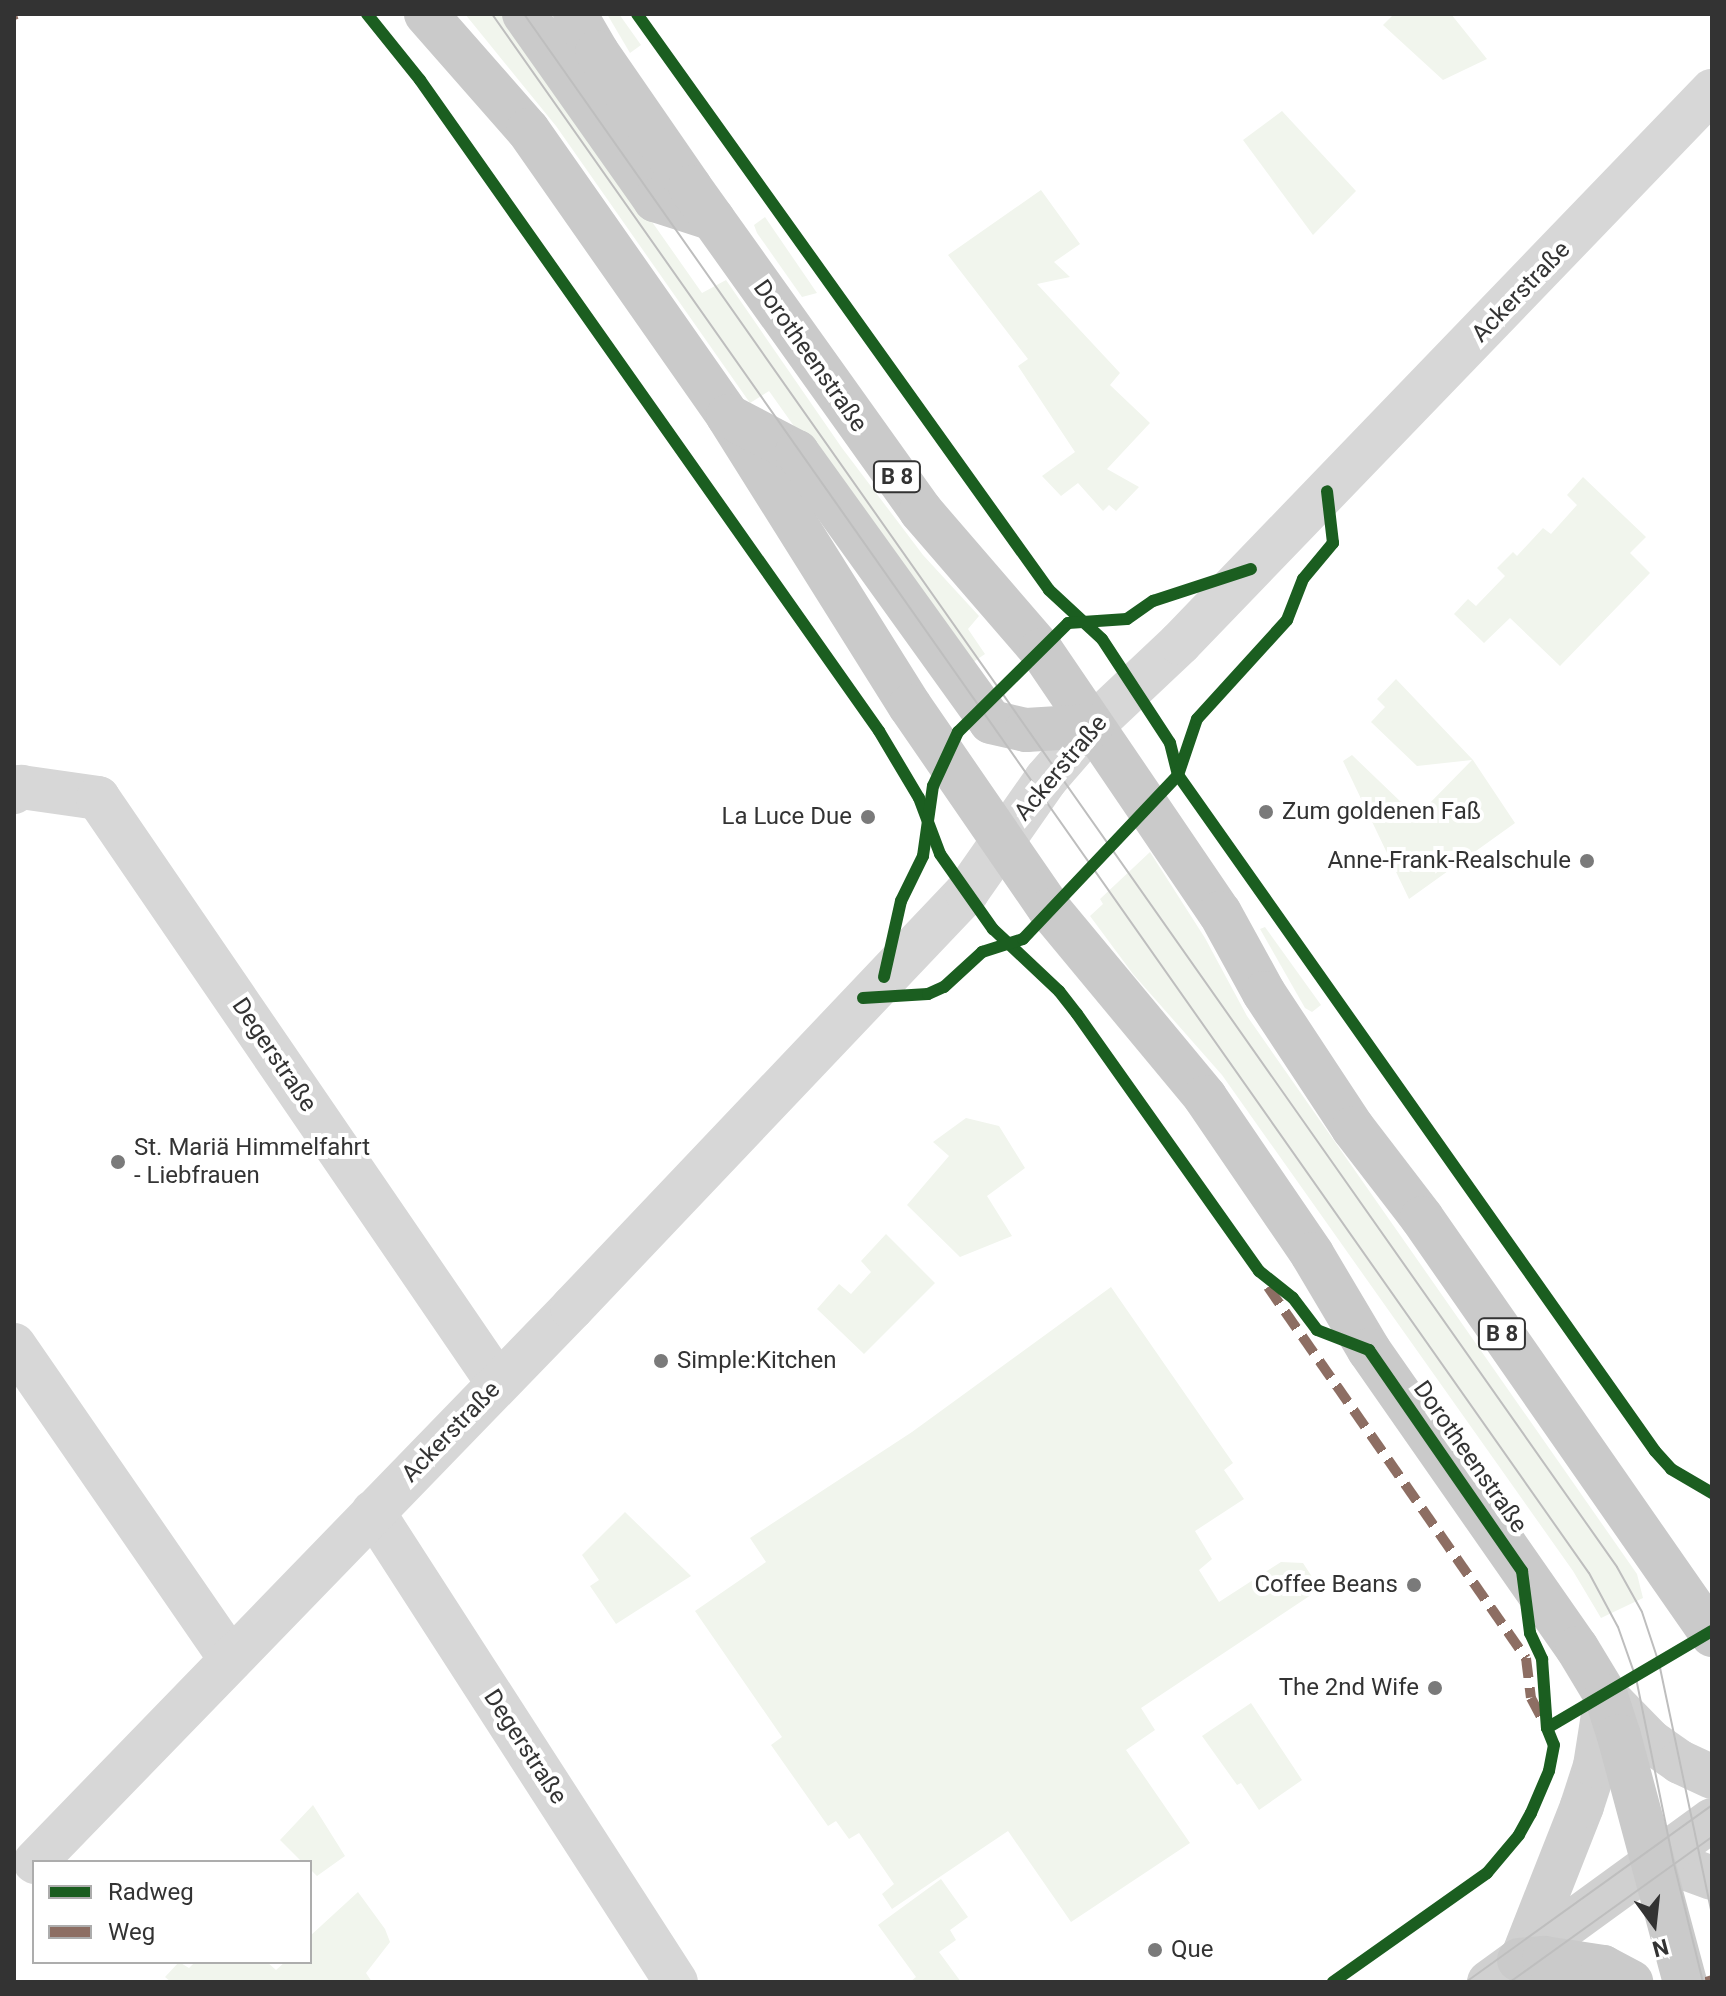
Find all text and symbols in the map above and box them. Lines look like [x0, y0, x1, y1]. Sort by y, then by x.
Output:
street label: Ackerstraße [1466, 236, 1576, 348]
street label: Dorotheenstraße [747, 275, 873, 437]
road number: B 8 [871, 459, 923, 495]
street label: Ackerstraße [1009, 709, 1113, 827]
place label: Zum goldenen Faß [1282, 798, 1481, 826]
place label: La Luce Due [721, 803, 852, 831]
marker: Zum goldenen Faß [1257, 803, 1275, 821]
marker: La Luce Due [859, 808, 877, 826]
place label: Anne-Frank-Realschule [1327, 847, 1571, 875]
marker: Anne-Frank-Realschule [1578, 852, 1596, 870]
street label: Degerstraße [225, 993, 323, 1117]
place label: St. Mariä Himmelfahrt - Liebfrauen [134, 1134, 370, 1190]
marker: St. Mariä Himmelfahrt - Liebfrauen [109, 1153, 127, 1171]
road number: B 8 [1476, 1316, 1528, 1352]
place label: Simple:Kitchen [677, 1347, 836, 1375]
marker: Simple:Kitchen [652, 1352, 670, 1370]
street label: Ackerstraße [396, 1376, 506, 1488]
street label: Dorotheenstraße [1407, 1376, 1533, 1538]
place label: Coffee Beans [1255, 1571, 1398, 1599]
marker: Coffee Beans [1405, 1576, 1423, 1594]
place label: The 2nd Wife [1279, 1674, 1419, 1702]
marker: The 2nd Wife [1426, 1679, 1444, 1697]
street label: Degerstraße [477, 1684, 573, 1810]
legend [32, 1860, 312, 1964]
text: Radweg [108, 1878, 194, 1906]
north arrow [1614, 1884, 1694, 1964]
text: Weg [108, 1918, 155, 1946]
text: N [1650, 1934, 1671, 1962]
place label: Que [1171, 1936, 1213, 1964]
marker: Que [1146, 1941, 1164, 1959]

